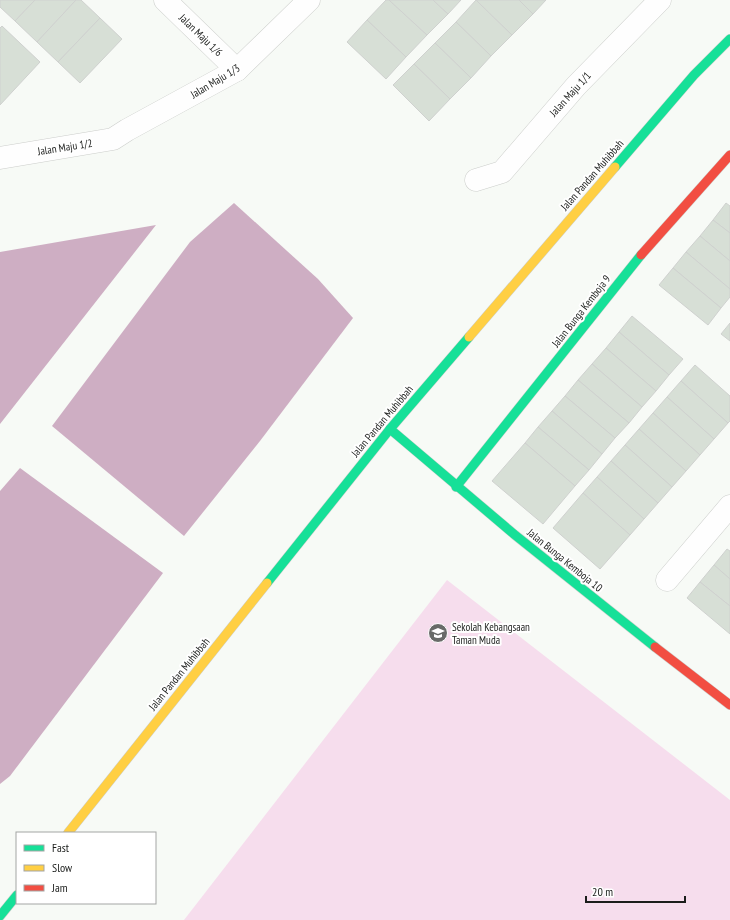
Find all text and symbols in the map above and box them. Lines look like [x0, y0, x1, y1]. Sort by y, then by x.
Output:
street label: Jalan Maju 1/6 [176, 10, 226, 59]
street label: Jalan Maju 1/3 [187, 61, 242, 102]
street label: Jalan Maju 1/1 [546, 69, 594, 120]
street label: Jalan Maju 1/2 [36, 136, 93, 158]
street label: Jalan Pandan Muhibbah [557, 137, 627, 214]
street label: Jalan Bunga Kemboja 9 [548, 272, 614, 351]
street label: Jalan Pandan Muhibbah [347, 382, 416, 460]
street label: Jalan Bunga Kemboja 10 [524, 525, 605, 595]
place label: Sekolah Kebangsaan Taman Muda [452, 620, 530, 647]
school or university icon: Sekolah Kebangsaan Taman Muda [427, 622, 449, 644]
street label: Jalan Pandan Muhibbah [145, 635, 213, 714]
legend [16, 832, 156, 904]
text: Fast [52, 840, 70, 855]
text: Slow [52, 860, 73, 875]
scale bar [586, 878, 685, 904]
text: Jam [51, 880, 68, 895]
text: 20 m [592, 884, 613, 899]

